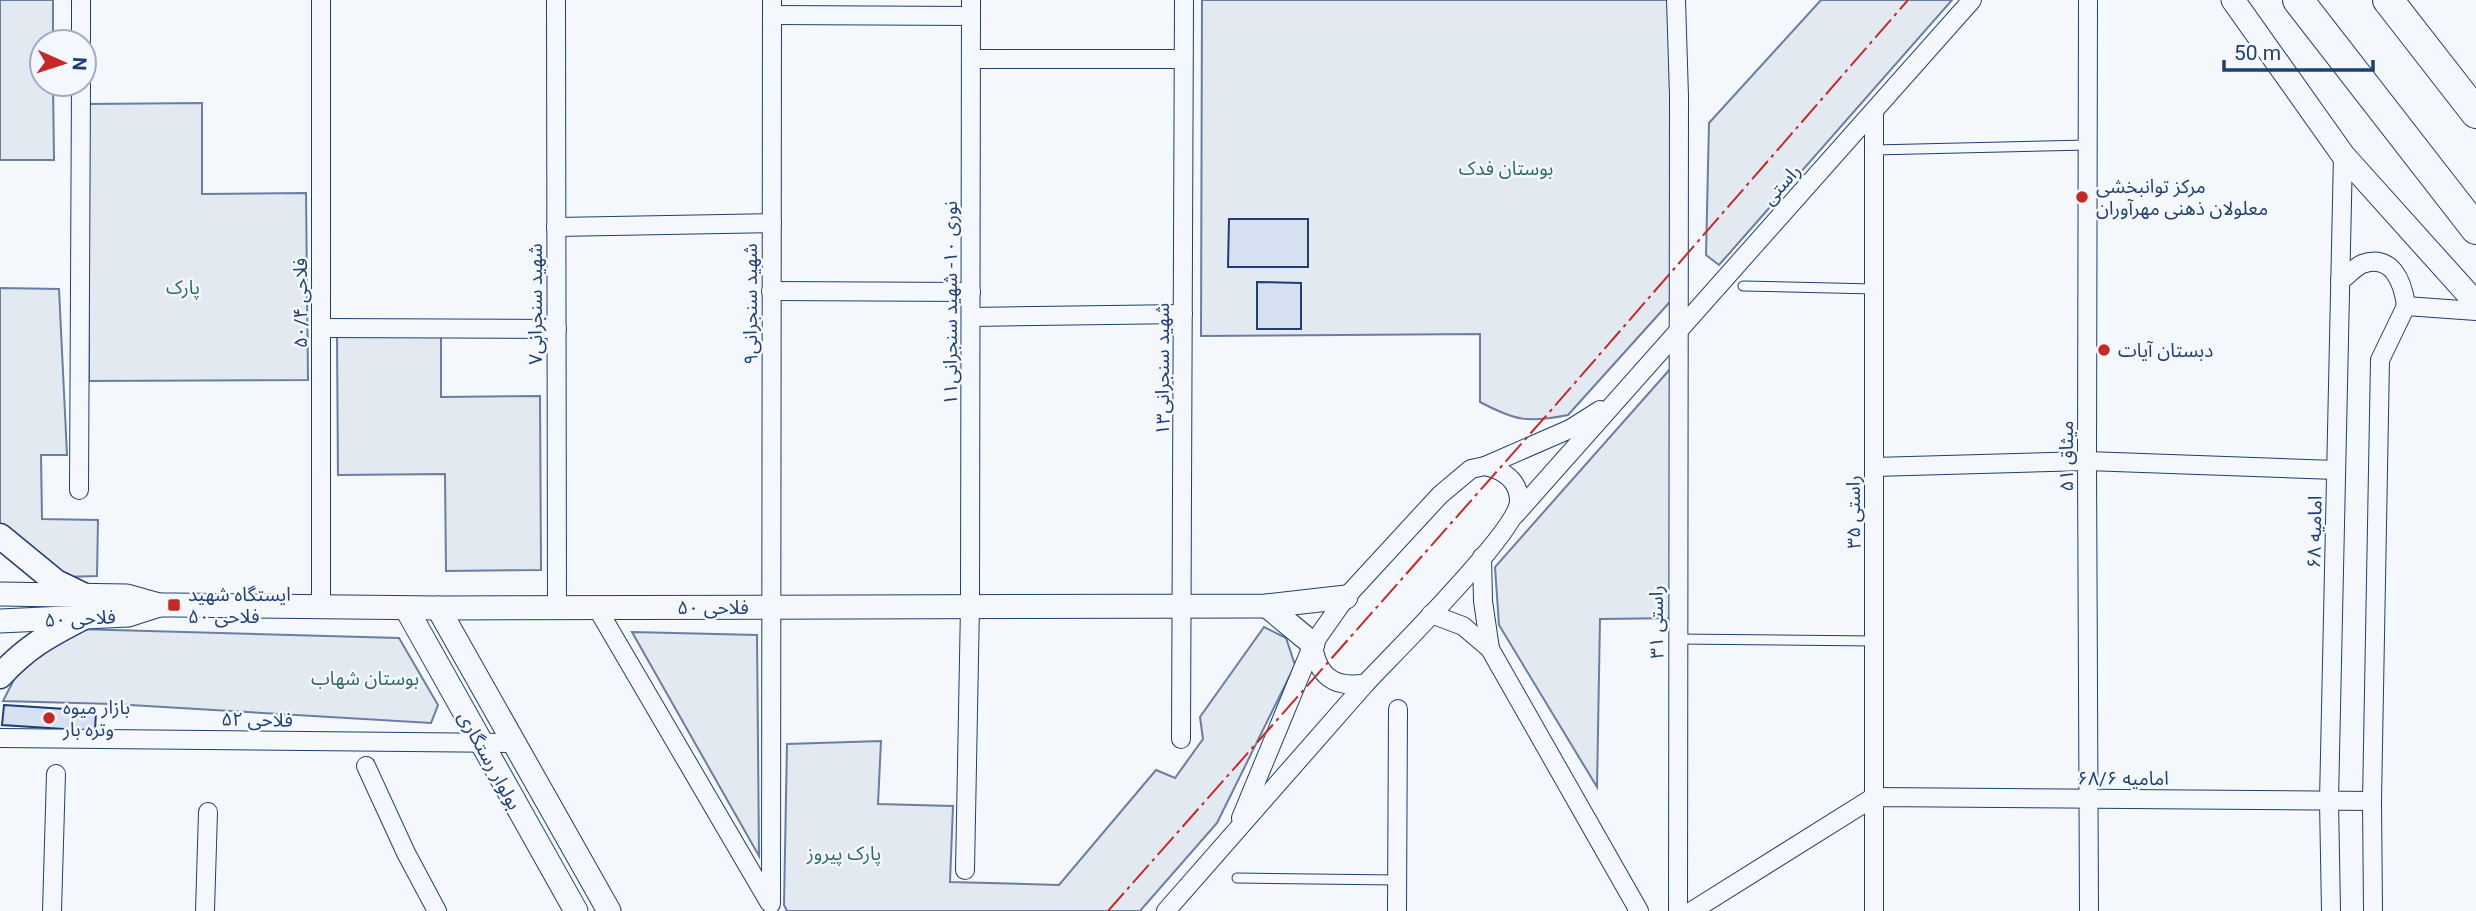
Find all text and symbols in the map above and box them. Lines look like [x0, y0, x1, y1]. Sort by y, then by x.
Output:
north arrow [28, 28, 98, 98]
scale bar [2224, 28, 2373, 72]
text: 50 m [2234, 41, 2281, 65]
text: N [68, 57, 91, 71]
park label: بوستان فدک [1459, 157, 1553, 180]
street label: راستی [1757, 159, 1806, 209]
place label: مرکز توانبخشی معلولان ذهنی مهرآوران [2096, 175, 2268, 220]
marker: مرکز توانبخشی معلولان ذهنی مهرآوران [2074, 189, 2090, 205]
street label: نوری ۱۰- شهید سنجرانی۱۱ [939, 201, 962, 405]
street label: شهید سنجرانی۷ [524, 243, 547, 365]
street label: شهید سنجرانی۹ [739, 243, 762, 365]
street label: فلاحی ۵۰/۴ [289, 258, 312, 348]
park label: پارک [166, 276, 200, 300]
street label: شهید سنجرانی۱۳ [1151, 303, 1174, 435]
place label: دبستان آیات [2118, 339, 2213, 362]
marker: دبستان آیات [2096, 342, 2112, 358]
street label: میثاق ۵۱ [2055, 421, 2078, 491]
street label: راستی ۳۵ [1842, 475, 1865, 549]
street label: امامیه ۶۸ [2302, 495, 2327, 569]
place label: ایستگاه شهید فلاحی ۵۰ [188, 583, 291, 628]
street label: راستی ۳۱ [1645, 585, 1668, 659]
street label: فلاحی ۵۰ [677, 596, 749, 619]
marker: ایستگاه شهید فلاحی ۵۰ [166, 597, 182, 613]
street label: فلاحی ۵۰ [44, 605, 116, 632]
park label: بوستان شهاب [311, 667, 419, 690]
place label: بازار میوه وتره بار [62, 696, 130, 741]
street label: فلاحی ۵۲ [221, 707, 293, 732]
street label: بولوار رستگاری [453, 707, 526, 814]
marker: بازار میوه وتره بار [41, 710, 57, 726]
street label: امامیه ۶۸/۶ [2077, 767, 2169, 790]
park label: پارک پیروز [806, 842, 881, 866]

